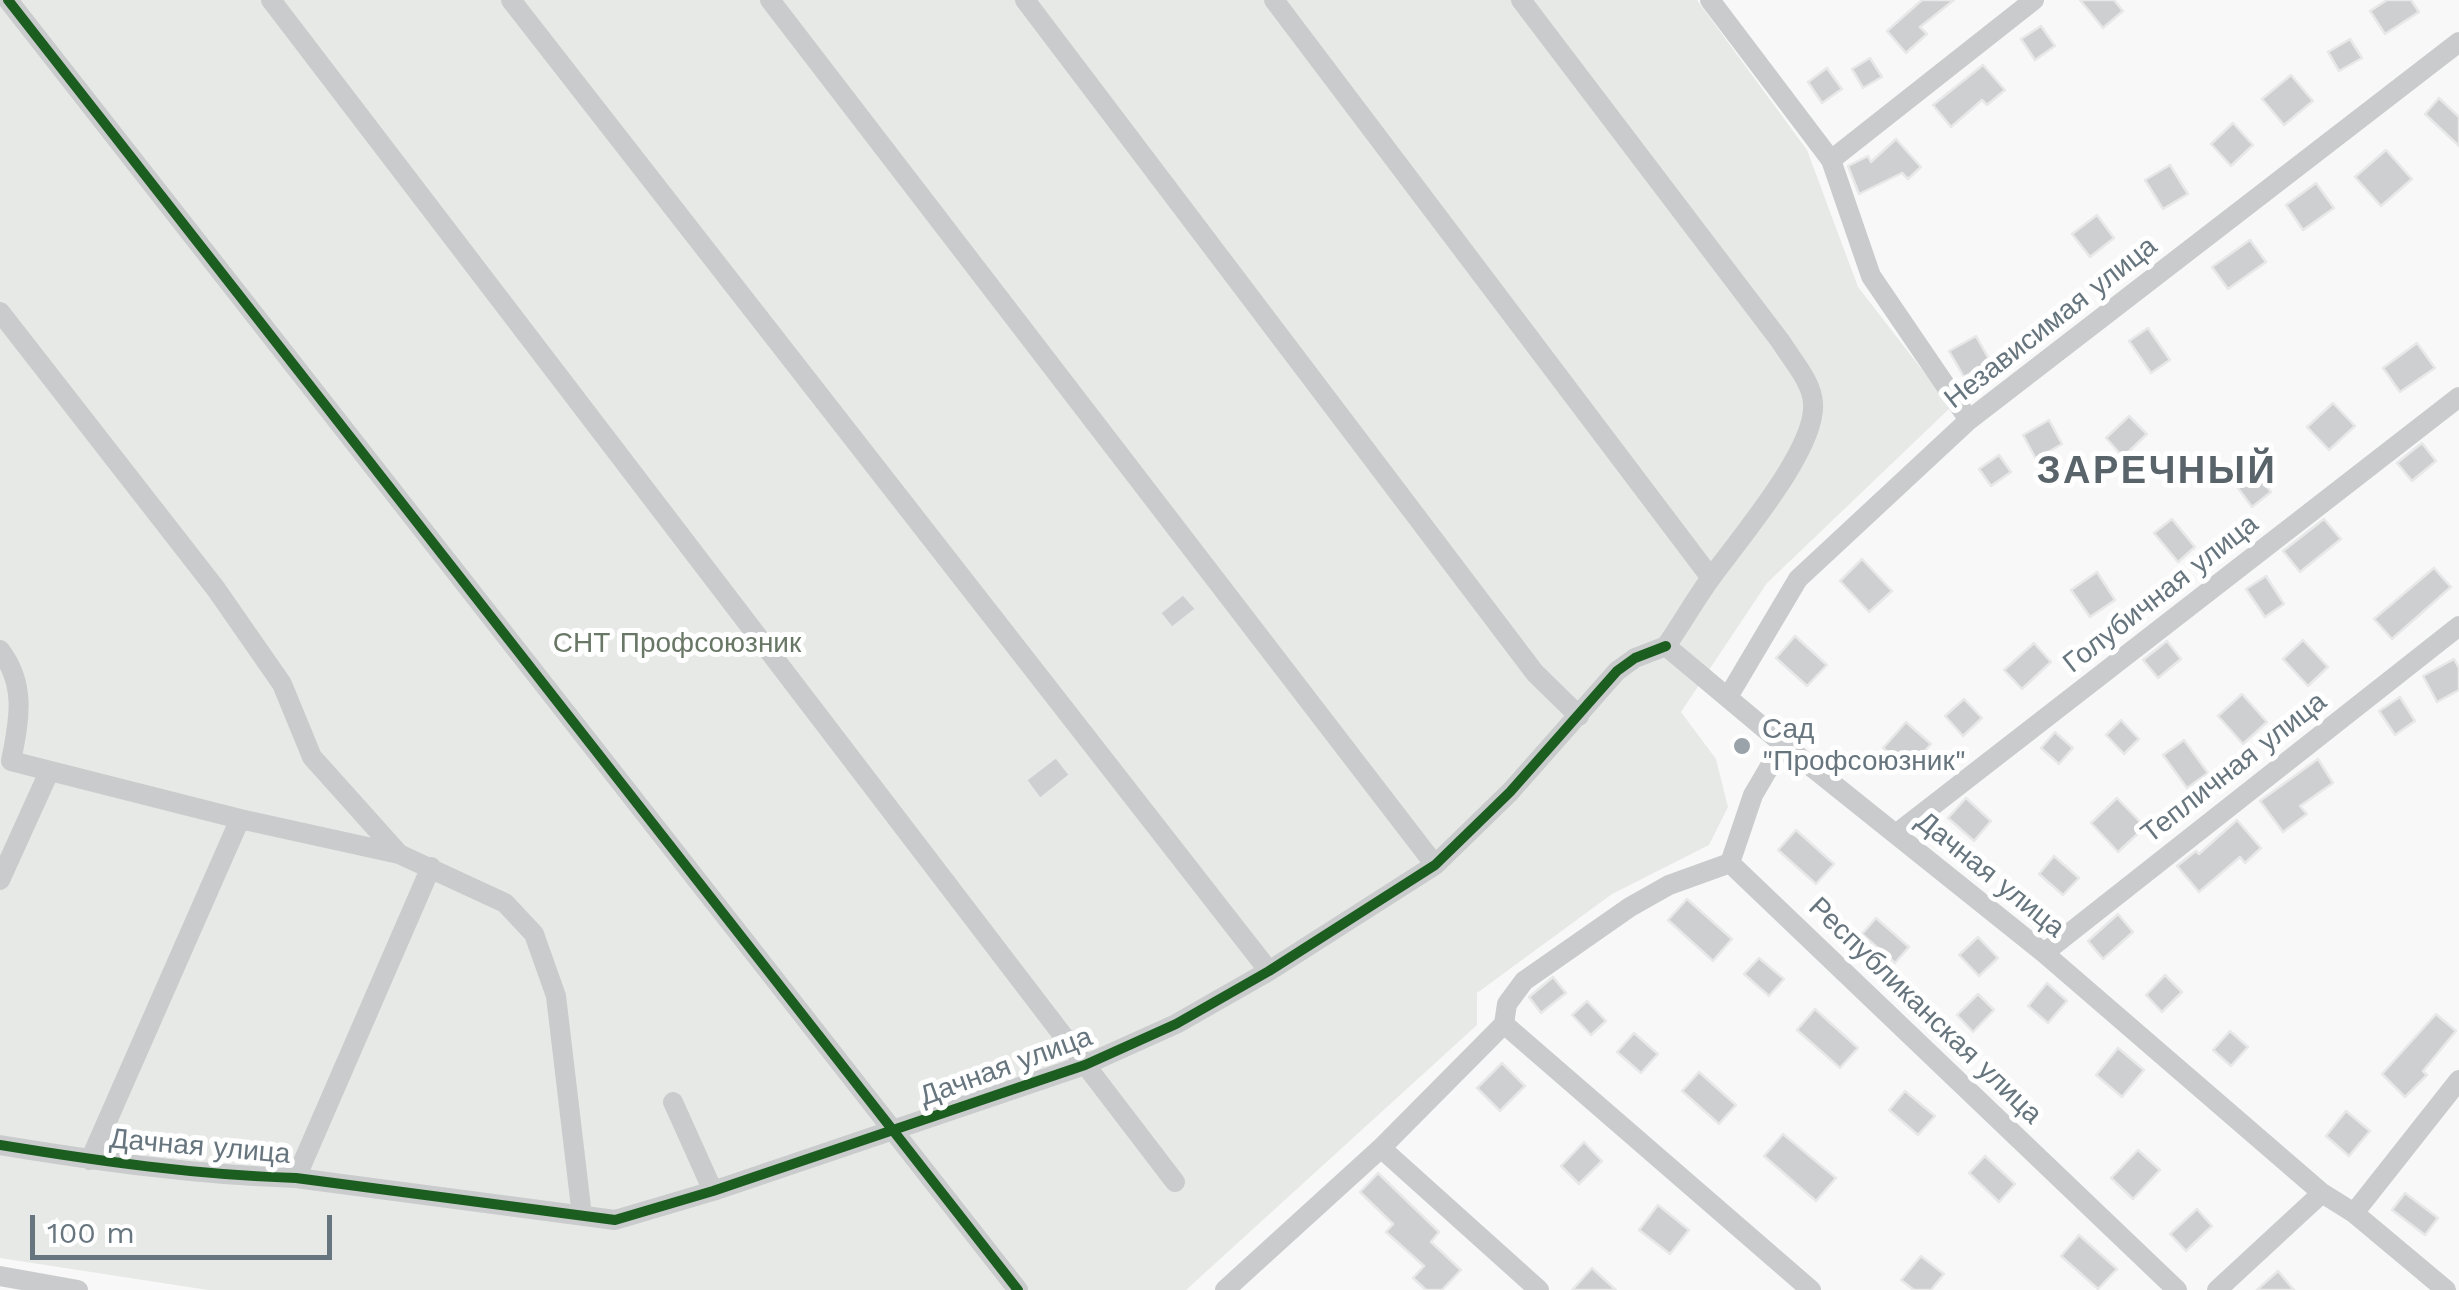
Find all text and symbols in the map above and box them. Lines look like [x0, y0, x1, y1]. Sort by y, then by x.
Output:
street label: Независимая улица [1938, 230, 2164, 416]
district label: ЗАРЕЧНЫЙ [2037, 449, 2277, 495]
street label: Голубичная улица [2057, 508, 2265, 680]
park label: СНТ Профсоюзник [553, 627, 801, 661]
street label: Тепличная улица [2135, 685, 2333, 851]
place label: Сад "Профсоюзник" [1762, 713, 1966, 779]
marker: Сад "Профсоюзник" [1731, 735, 1753, 757]
street label: Дачная улица [1909, 805, 2071, 945]
street label: Республиканская улица [1801, 891, 2049, 1131]
street label: Дачная улица [915, 1020, 1097, 1114]
street label: Дачная улица [108, 1122, 292, 1172]
scale bar [35, 1195, 338, 1257]
text: 100 m [47, 1215, 135, 1250]

